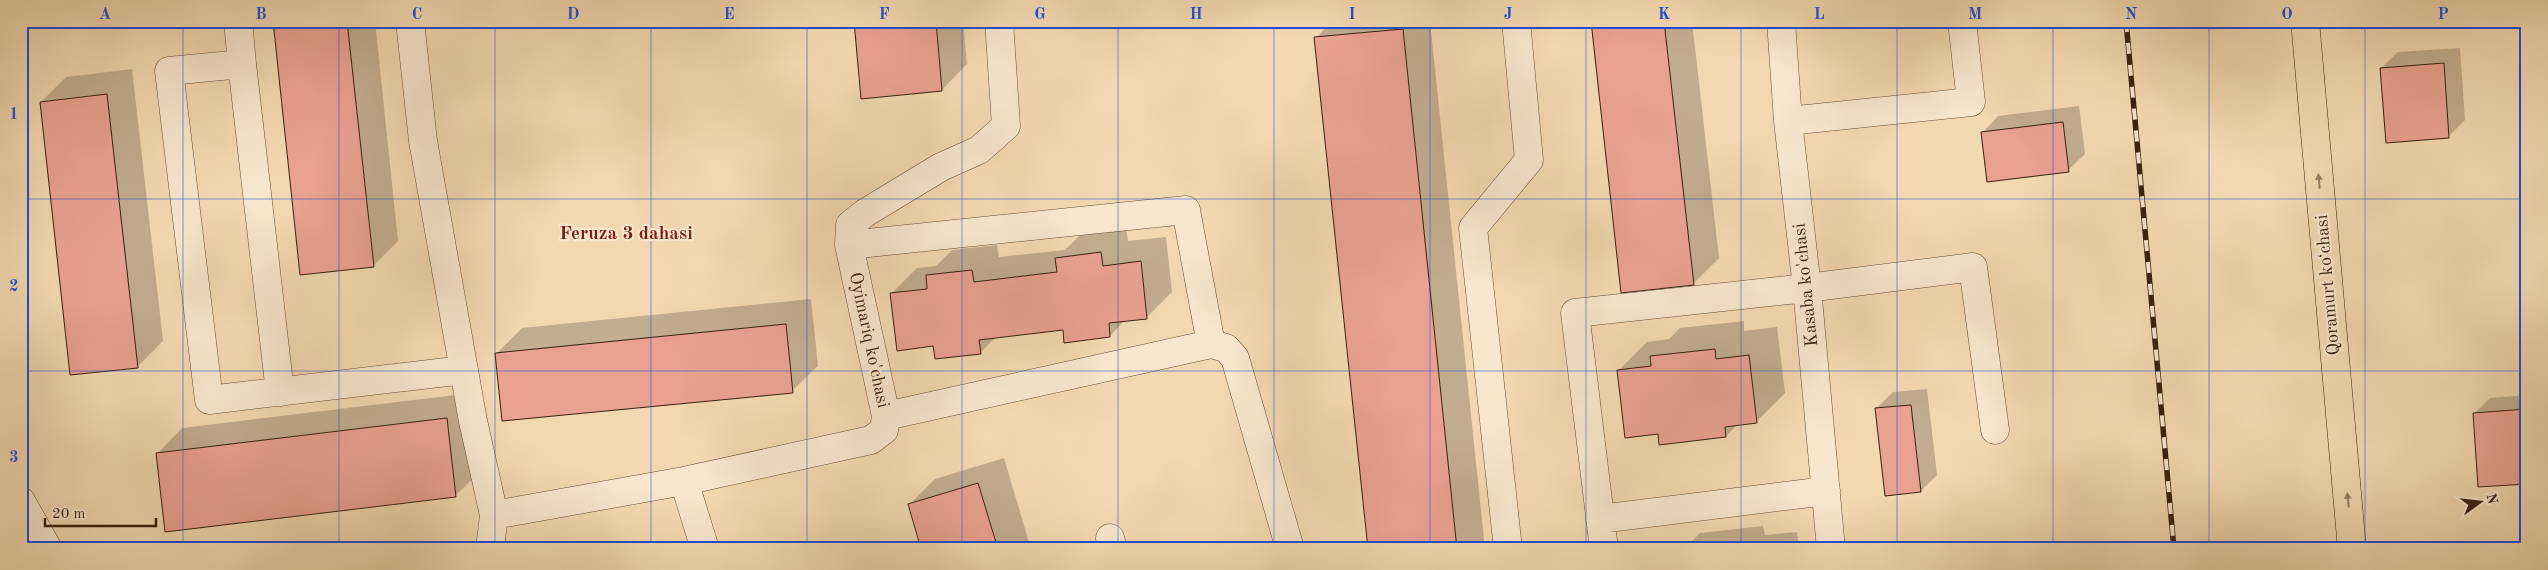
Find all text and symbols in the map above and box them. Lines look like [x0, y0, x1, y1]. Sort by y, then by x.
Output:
text: A [99, 7, 111, 23]
text: B [255, 7, 267, 23]
text: C [412, 7, 422, 23]
text: D [567, 7, 579, 23]
text: E [723, 7, 735, 23]
text: F [879, 7, 890, 23]
text: G [1034, 7, 1046, 23]
text: H [1189, 7, 1203, 23]
text: I [1348, 7, 1356, 23]
text: J [1504, 7, 1513, 23]
text: K [1658, 7, 1670, 23]
text: L [1814, 7, 1825, 23]
text: M [1968, 7, 1982, 23]
text: N [2125, 7, 2138, 23]
text: O [2281, 7, 2293, 23]
text: P [2437, 7, 2449, 23]
text: 1 [9, 107, 19, 123]
one-way arrow [2315, 173, 2323, 189]
street label: Qoramurt koʻchasi [2313, 214, 2343, 356]
street label: Kasaba ko'chasi [1791, 222, 1821, 348]
district label: Feruza 3 dahasi [559, 225, 693, 244]
street label: Oyimariq ko'chasi [846, 270, 892, 410]
text: 2 [9, 279, 19, 295]
text: 3 [9, 450, 19, 466]
north arrow [2456, 478, 2506, 528]
one-way arrow [2343, 492, 2351, 508]
text: N [2483, 492, 2500, 506]
scale bar [45, 495, 156, 527]
text: 20 m [52, 507, 86, 522]

